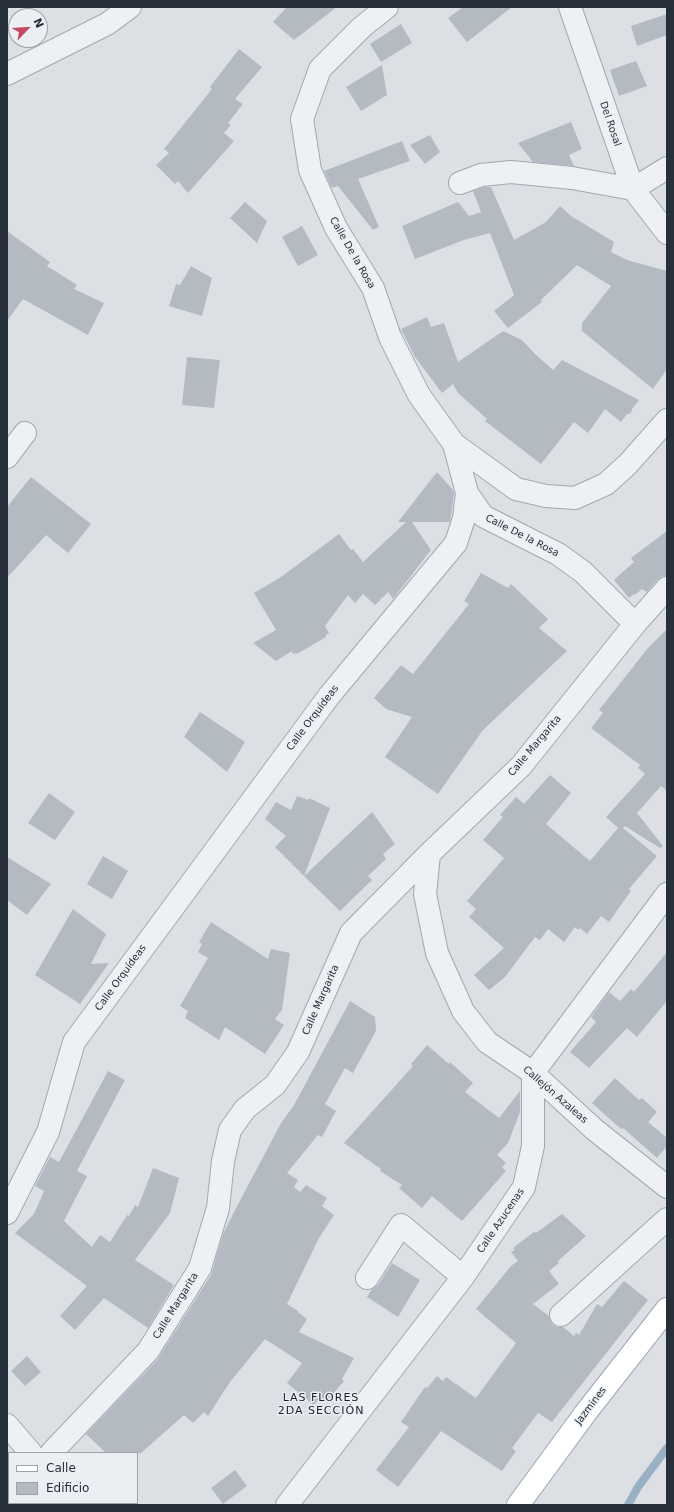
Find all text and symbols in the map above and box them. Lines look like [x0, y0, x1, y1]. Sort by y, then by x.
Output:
north arrow [8, 8, 48, 48]
text: N [31, 16, 46, 30]
street label: Del Rosal [597, 100, 623, 148]
street label: Calle De la Rosa [327, 215, 377, 291]
street label: Calle De la Rosa [483, 512, 561, 560]
street label: Calle Orquídeas [284, 683, 342, 753]
street label: Calle Margarita [506, 713, 564, 779]
street label: Calle Orquídeas [93, 942, 149, 1014]
street label: Calle Margarita [300, 963, 342, 1037]
street label: Callejón Azaleas [520, 1064, 590, 1126]
street label: Calle Azucenas [475, 1186, 527, 1256]
street label: Calle Margarita [151, 1271, 201, 1341]
street label: Jazmines [573, 1385, 609, 1427]
district label: LAS FLORES 2DA SECCIÓN [278, 1391, 364, 1417]
legend [8, 1452, 138, 1504]
text: Calle [46, 1461, 76, 1475]
text: Edificio [46, 1481, 89, 1495]

